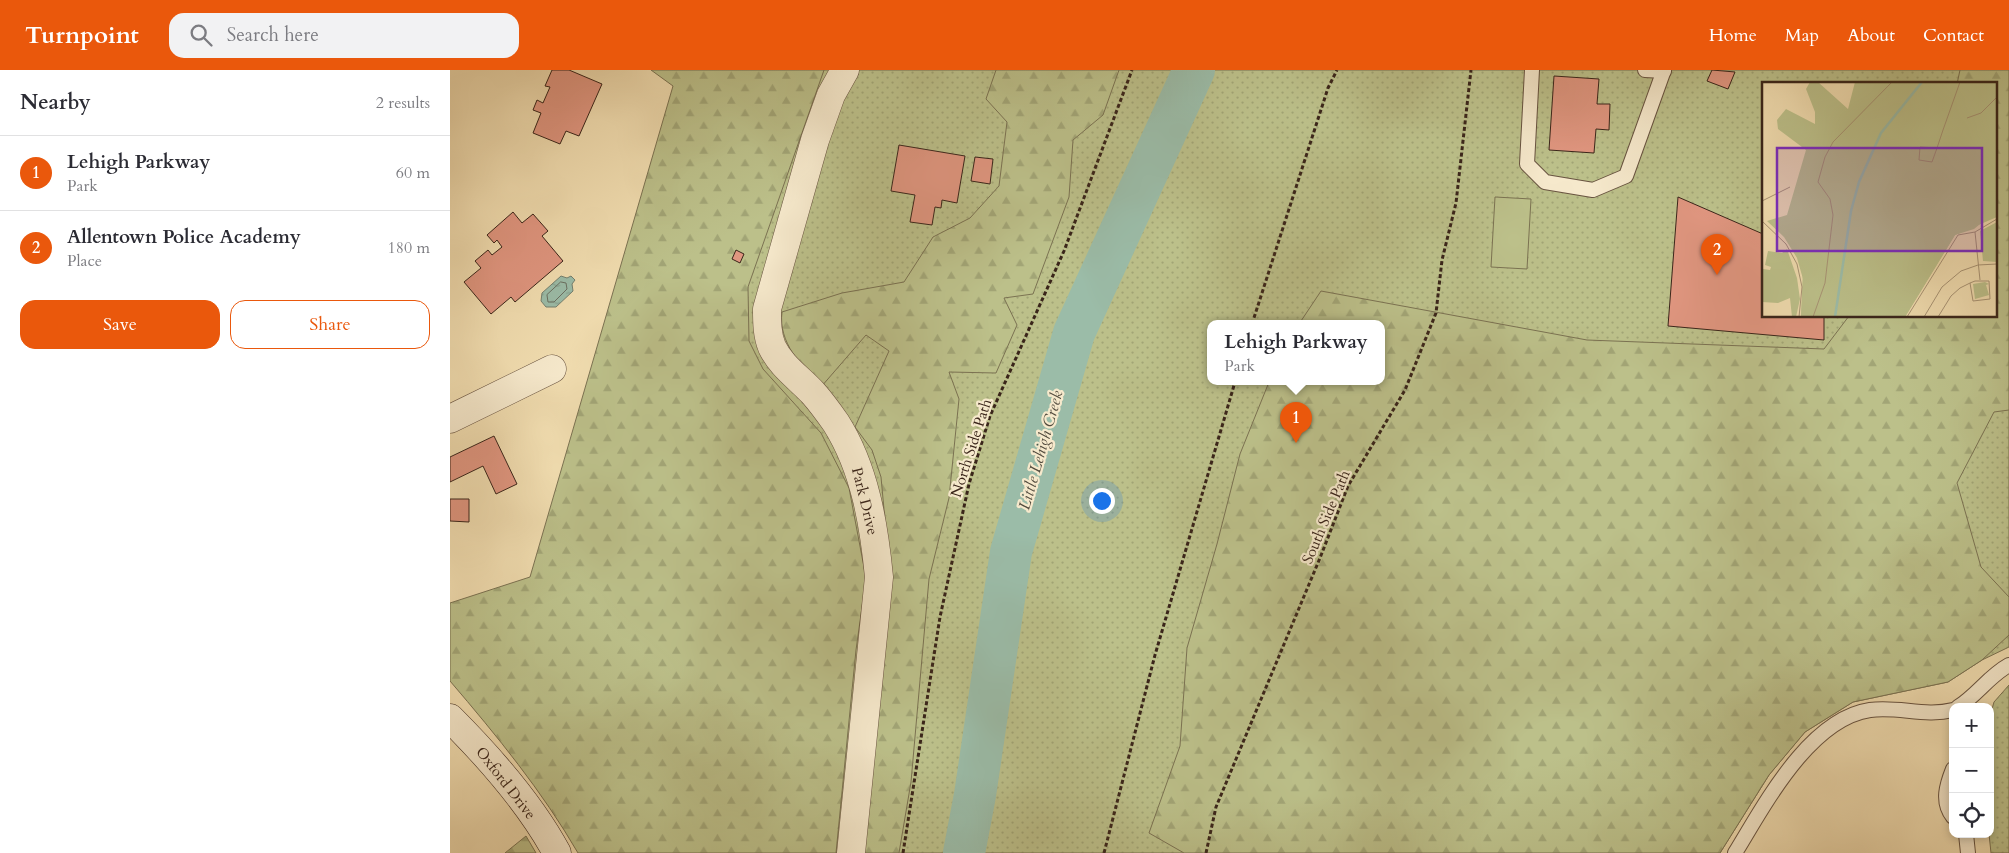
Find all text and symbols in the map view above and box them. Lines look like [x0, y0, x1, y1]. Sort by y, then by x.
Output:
search box [169, 13, 519, 58]
text: Turnpoint [25, 19, 139, 52]
icon: search [187, 21, 215, 49]
text: Search here [227, 22, 319, 48]
text: Home [1709, 23, 1757, 48]
text: Map [1785, 23, 1819, 48]
text: About [1847, 23, 1895, 48]
text: Contact [1923, 23, 1984, 48]
inset map [1762, 82, 1996, 318]
text: Nearby [20, 88, 91, 117]
text: 2 results [376, 92, 430, 114]
text: Lehigh Parkway [67, 149, 210, 175]
text: 1 [32, 162, 40, 184]
text: 60 m [396, 162, 430, 184]
text: Park [67, 175, 98, 197]
text: Allentown Police Academy [67, 224, 301, 250]
pin: 2 [1701, 234, 1733, 275]
text: 2 [32, 237, 40, 259]
text: 180 m [388, 237, 430, 259]
text: Place [67, 250, 102, 272]
button: Save [20, 300, 220, 349]
button: Share [230, 300, 430, 349]
popup [1207, 320, 1385, 385]
text: Lehigh Parkway [1224, 329, 1368, 355]
text: Park [1224, 355, 1255, 377]
water label: Little Lehigh Creek [1013, 388, 1069, 512]
street label: North Side Path [946, 396, 997, 500]
pin: 1 [1280, 402, 1312, 443]
street label: Park Drive [847, 465, 883, 537]
street label: South Side Path [1297, 466, 1355, 567]
your location [1089, 488, 1115, 514]
map controls [1949, 703, 1994, 838]
button: + [1949, 703, 1994, 748]
street label: Oxford Drive [471, 743, 541, 824]
button: − [1949, 748, 1994, 793]
button: locate [1949, 793, 1994, 838]

